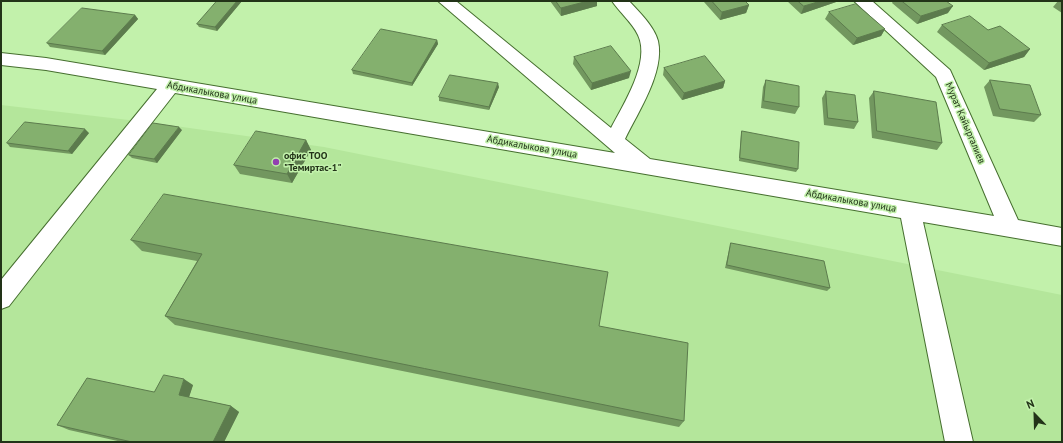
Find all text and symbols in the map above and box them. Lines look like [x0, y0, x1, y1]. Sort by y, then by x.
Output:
street label: Абдикалыкова улица [166, 79, 258, 107]
street label: Мурат Кайыргалиев [942, 80, 988, 166]
street label: Абдикалыкова улица [486, 133, 578, 161]
place label: офис ТОО "Темиртас-1" [284, 150, 342, 174]
marker: офис ТОО "Темиртас-1" [271, 157, 281, 167]
street label: Абдикалыкова улица [805, 187, 897, 215]
north arrow [1015, 395, 1055, 435]
text: N [1024, 396, 1036, 412]

